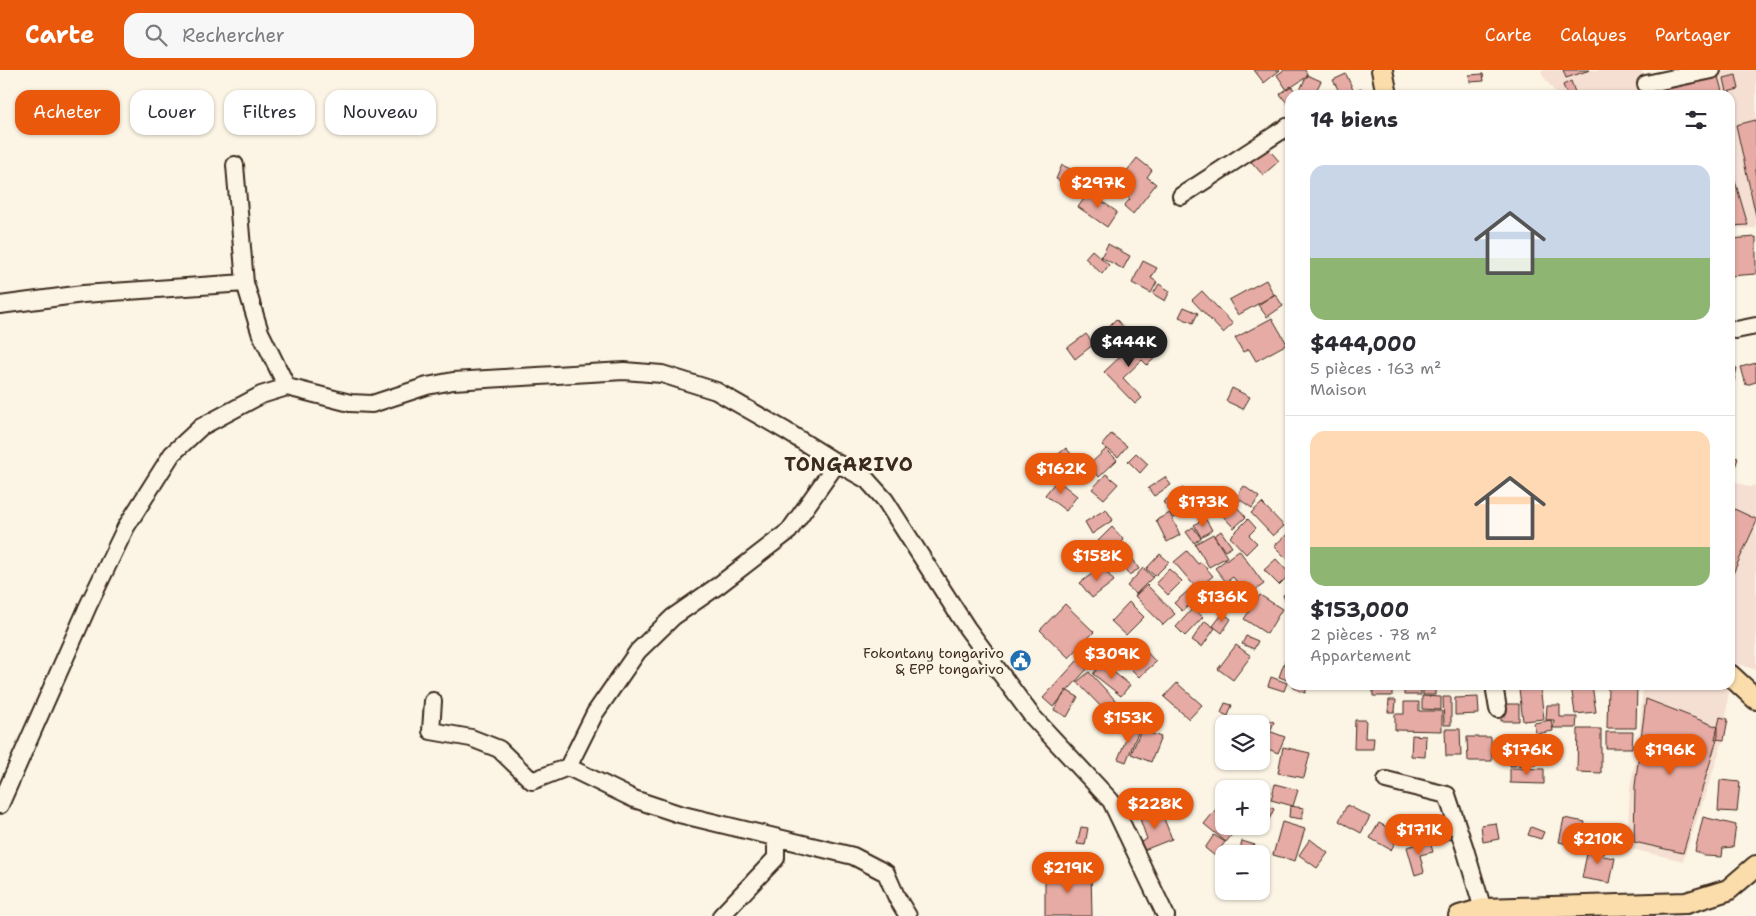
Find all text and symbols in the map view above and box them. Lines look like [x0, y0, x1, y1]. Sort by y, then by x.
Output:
search box [124, 13, 474, 58]
text: Carte [25, 19, 94, 51]
icon: search [142, 21, 170, 49]
text: Rechercher [182, 23, 285, 48]
text: Carte [1485, 23, 1532, 47]
text: Calques [1560, 23, 1627, 47]
text: Partager [1655, 23, 1731, 47]
chip: Acheter [15, 90, 120, 135]
chip: Louer [130, 90, 214, 135]
chip: Filtres [224, 90, 315, 135]
chip: Nouveau [325, 90, 436, 135]
text: 14 biens [1310, 106, 1398, 134]
icon: filters [1682, 106, 1710, 134]
pin: $297K [1063, 166, 1133, 209]
text: $297K [1071, 172, 1125, 193]
icon: home [1465, 198, 1555, 288]
pin: $444K [1094, 326, 1164, 368]
text: $444,000 [1310, 330, 1416, 358]
text: $444K [1101, 331, 1157, 352]
text: 5 pièces · 163 m² [1310, 358, 1441, 379]
text: Maison [1310, 379, 1367, 400]
district label: TONGARIVO [784, 452, 914, 477]
pin: $162K [1026, 452, 1096, 495]
text: $162K [1036, 458, 1086, 479]
icon: home [1465, 463, 1555, 553]
pin: $173K [1168, 486, 1238, 528]
text: $173K [1178, 491, 1228, 512]
pin: $158K [1062, 540, 1132, 582]
text: $158K [1072, 545, 1122, 566]
pin: $136K [1187, 580, 1257, 623]
text: $136K [1197, 586, 1247, 607]
text: $153,000 [1310, 596, 1409, 624]
text: 2 pièces · 78 m² [1310, 624, 1437, 645]
pin: $309K [1077, 638, 1147, 680]
text: $309K [1084, 643, 1140, 664]
place label: Fokontany tongarivo & EPP tongarivo [863, 644, 1004, 678]
text: Appartement [1310, 645, 1411, 666]
public building icon: Fokontany tongarivo & EPP tongarivo [1008, 649, 1032, 673]
pin: $153K [1093, 702, 1163, 744]
text: $153K [1103, 707, 1153, 728]
map controls [1215, 715, 1270, 900]
button: layers [1215, 715, 1270, 770]
pin: $176K [1492, 734, 1562, 776]
pin: $196K [1635, 734, 1705, 776]
text: $176K [1502, 739, 1552, 760]
text: $196K [1645, 739, 1695, 760]
button: + [1215, 780, 1270, 835]
pin: $228K [1120, 788, 1190, 830]
text: $228K [1128, 793, 1182, 814]
pin: $171K [1384, 814, 1454, 856]
text: $171K [1396, 819, 1442, 840]
pin: $210K [1563, 822, 1633, 865]
text: $210K [1573, 828, 1623, 849]
button: − [1215, 845, 1270, 900]
pin: $219K [1033, 852, 1103, 894]
text: $219K [1043, 857, 1093, 878]

